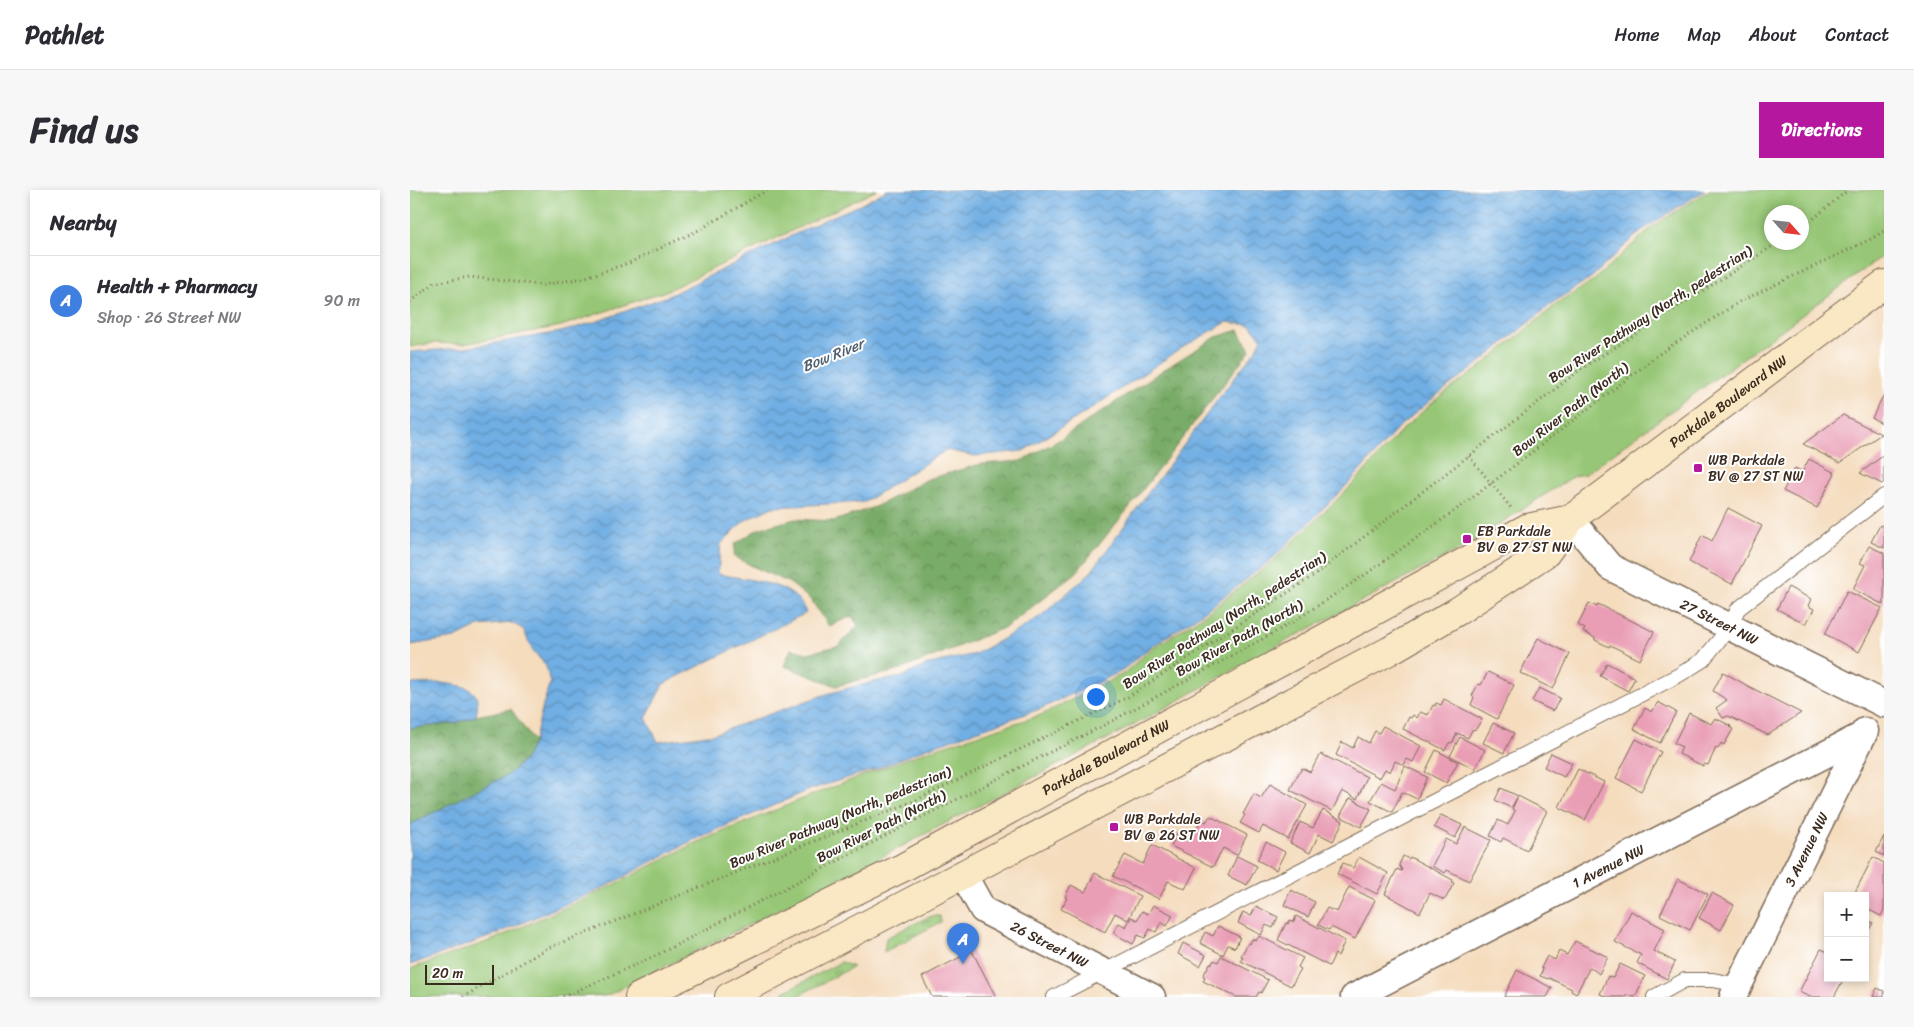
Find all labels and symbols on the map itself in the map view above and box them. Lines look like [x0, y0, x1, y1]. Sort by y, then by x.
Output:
north arrow [1764, 205, 1809, 250]
street label: Bow River Pathway (North, pedestrian) [1543, 238, 1758, 390]
water label: Bow River [798, 330, 871, 379]
street label: Parkdale Boulevard NW [1664, 349, 1793, 454]
street label: Bow River Path (North) [1507, 355, 1635, 463]
place label: WB Parkdale BV @ 27 ST NW [1708, 448, 1804, 489]
marker: WB Parkdale BV @ 27 ST NW [1692, 462, 1704, 474]
place label: EB Parkdale BV @ 27 ST NW [1477, 519, 1573, 560]
marker: EB Parkdale BV @ 27 ST NW [1461, 533, 1473, 545]
street label: Bow River Pathway (North, pedestrian) [1117, 544, 1332, 696]
street label: Bow River Path (North) [1171, 592, 1308, 684]
street label: 27 Street NW [1676, 592, 1763, 652]
your location [1083, 684, 1109, 710]
street label: Parkdale Boulevard NW [1037, 712, 1175, 803]
street label: Bow River Pathway (North, pedestrian) [725, 759, 956, 876]
street label: Bow River Path (North) [812, 783, 951, 870]
place label: WB Parkdale BV @ 26 ST NW [1124, 807, 1220, 848]
street label: 3 Avenue NW [1778, 808, 1836, 891]
marker: WB Parkdale BV @ 26 ST NW [1108, 821, 1120, 833]
street label: 1 Avenue NW [1568, 837, 1649, 896]
street label: 26 Street NW [1006, 914, 1093, 975]
pin: A [947, 923, 979, 964]
scale bar [425, 962, 494, 985]

